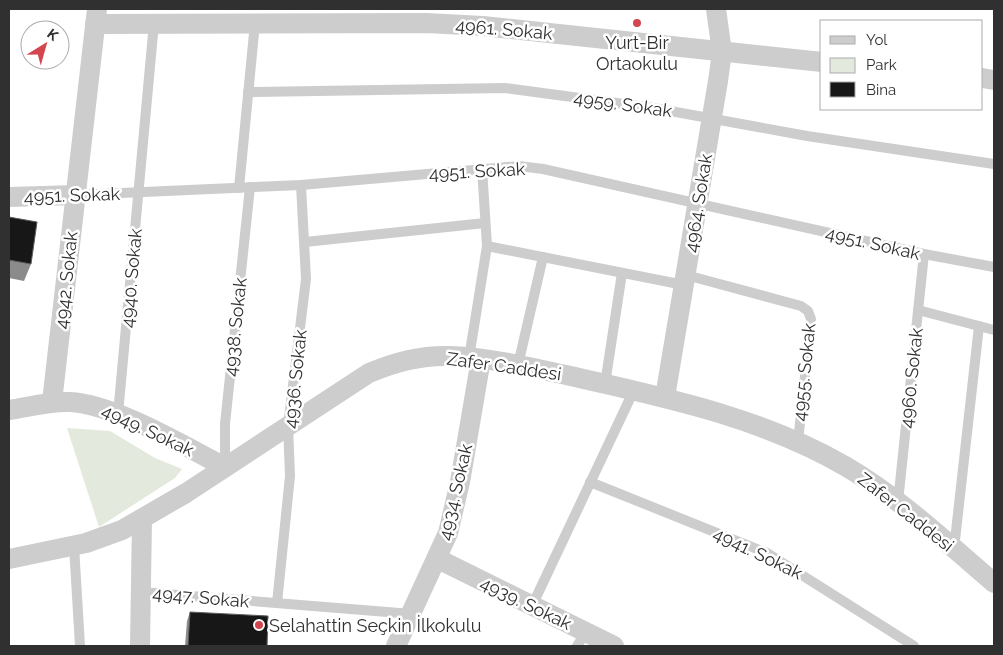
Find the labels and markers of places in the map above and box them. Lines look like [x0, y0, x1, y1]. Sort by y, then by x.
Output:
marker: Yurt-Bir Ortaokulu [631, 17, 643, 29]
place label: Yurt-Bir Ortaokulu [596, 32, 678, 74]
place label: Selahattin Seçkin İlkokulu [269, 615, 481, 636]
marker: Selahattin Seçkin İlkokulu [253, 619, 265, 631]

